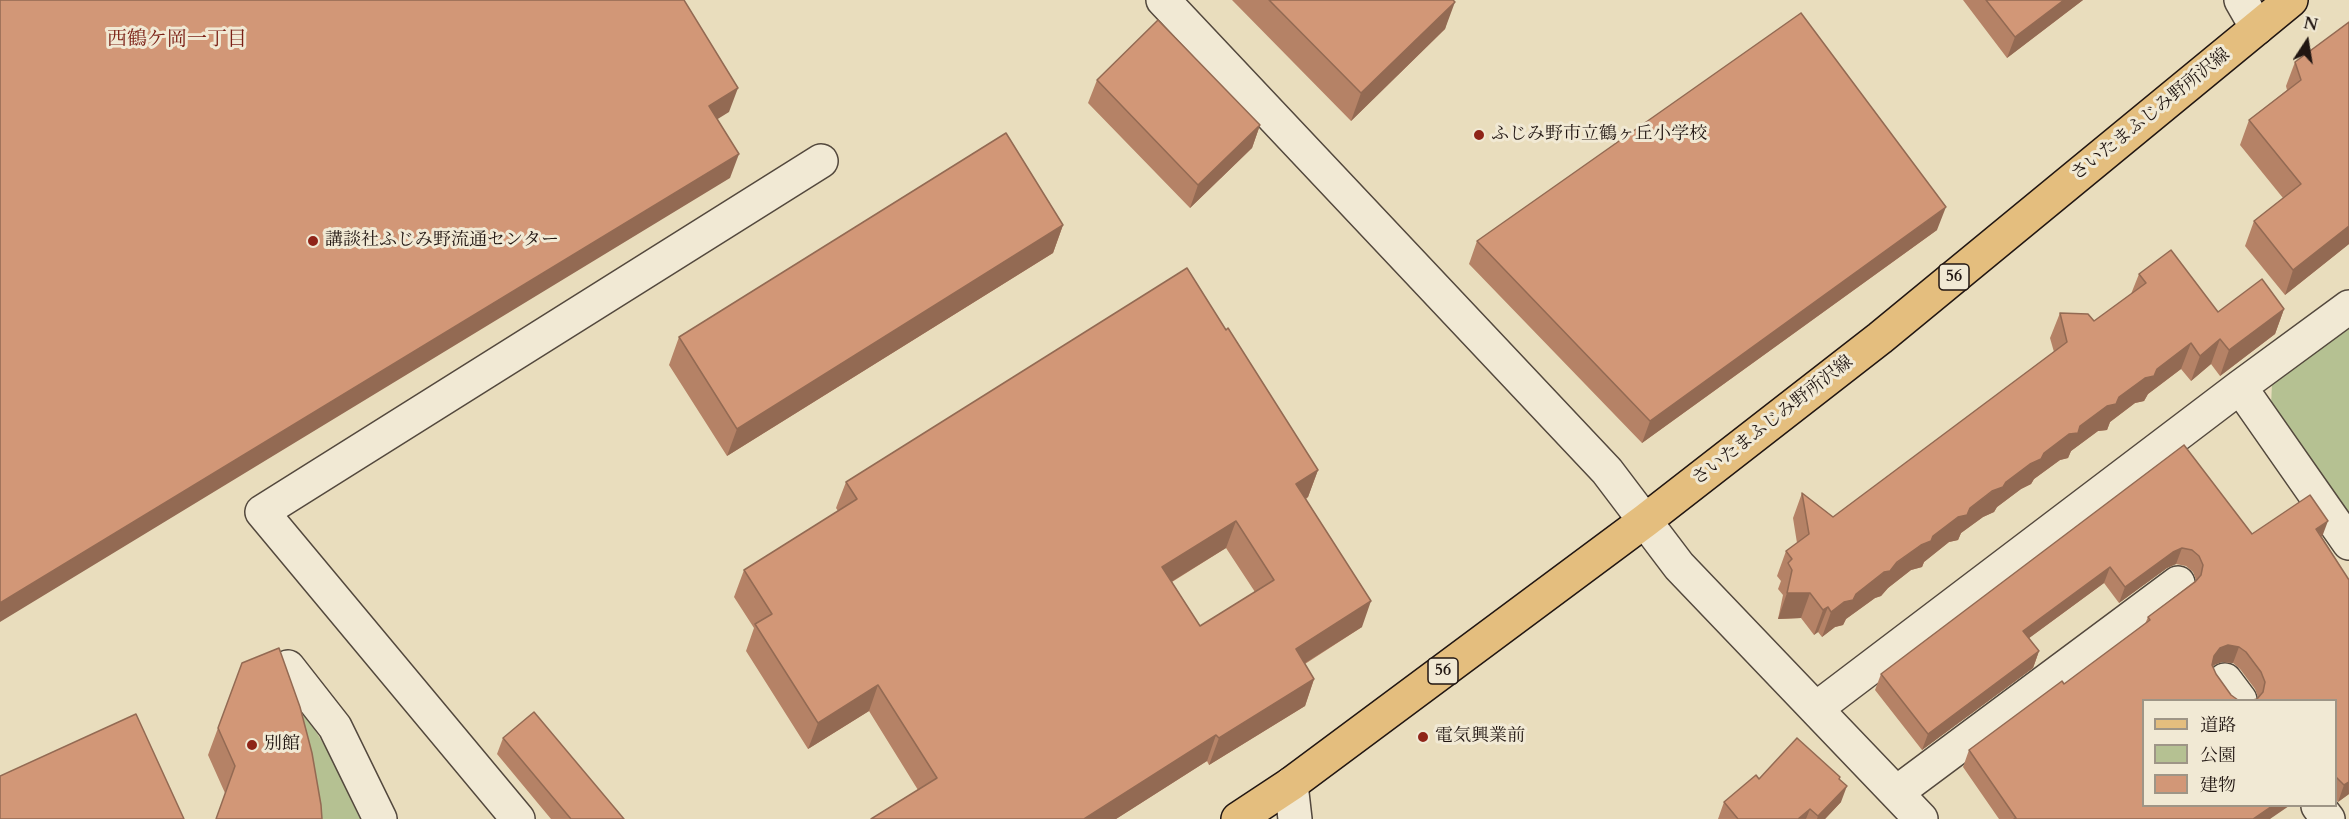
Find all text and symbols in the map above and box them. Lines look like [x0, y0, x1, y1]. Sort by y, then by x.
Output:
north arrow [2277, 12, 2337, 72]
text: N [2302, 12, 2320, 37]
district label: 西鶴ケ岡一丁目 [107, 28, 247, 52]
street label: さいたまふじみ野所沢線 [2067, 44, 2235, 186]
place label: ふじみ野市立鶴ヶ丘小学校 [1491, 124, 1707, 146]
marker: ふじみ野市立鶴ヶ丘小学校 [1472, 128, 1486, 142]
place label: 講談社ふじみ野流通センター [325, 230, 559, 252]
marker: 講談社ふじみ野流通センター [306, 234, 320, 248]
road number: 56 [1939, 264, 1969, 290]
street label: さいたまふじみ野所沢線 [1688, 352, 1858, 490]
road number: 56 [1428, 658, 1458, 684]
legend [2142, 699, 2337, 807]
text: 道路 [2200, 713, 2236, 738]
place label: 電気興業前 [1435, 726, 1525, 748]
marker: 電気興業前 [1416, 730, 1430, 744]
place label: 別館 [264, 734, 300, 756]
marker: 別館 [245, 738, 259, 752]
text: 公園 [2200, 743, 2236, 768]
text: 建物 [2200, 773, 2236, 798]

